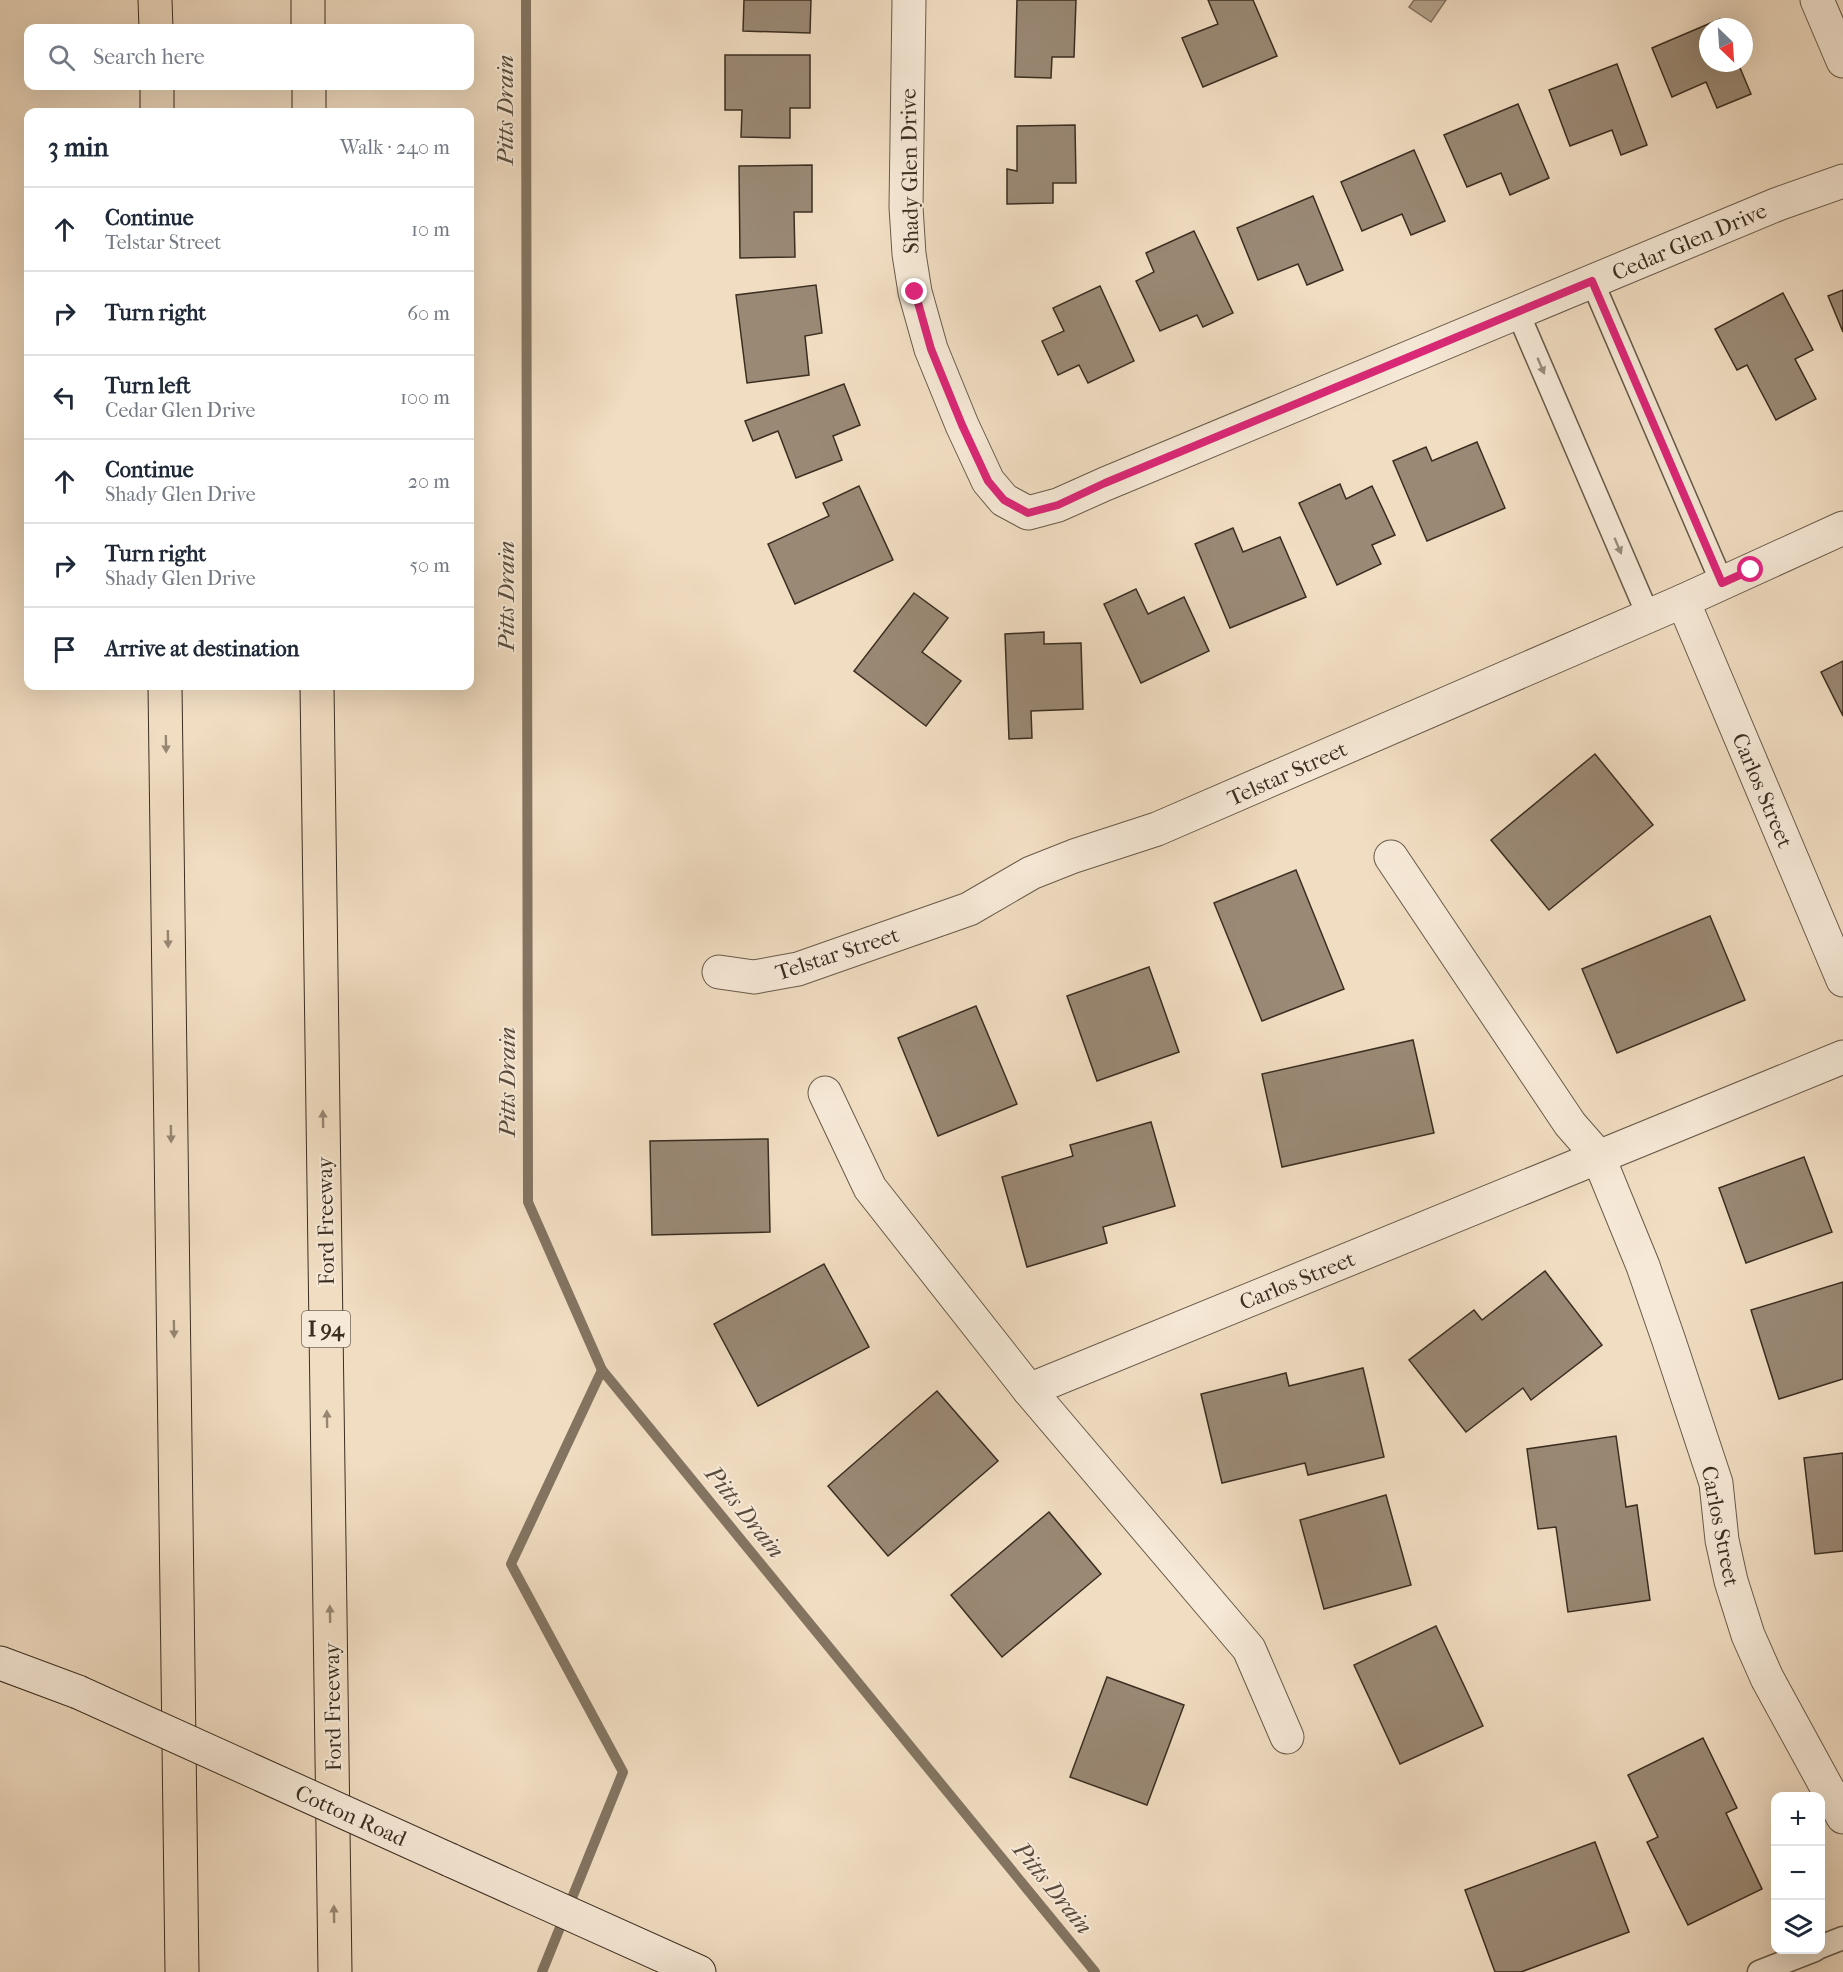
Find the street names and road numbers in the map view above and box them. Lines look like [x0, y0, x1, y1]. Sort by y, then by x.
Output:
street label: Shady Glen Drive [896, 88, 924, 254]
street label: Cedar Glen Drive [1608, 198, 1771, 286]
street label: Carlos Street [1726, 729, 1798, 852]
street label: Telstar Street [1224, 736, 1351, 812]
street label: Telstar Street [772, 922, 902, 986]
street label: Ford Freeway [312, 1155, 340, 1286]
street label: Carlos Street [1236, 1246, 1359, 1316]
road number: I 94 [302, 1311, 350, 1347]
street label: Carlos Street [1696, 1464, 1744, 1589]
street label: Ford Freeway [319, 1641, 347, 1772]
street label: Cotton Road [291, 1780, 411, 1852]

